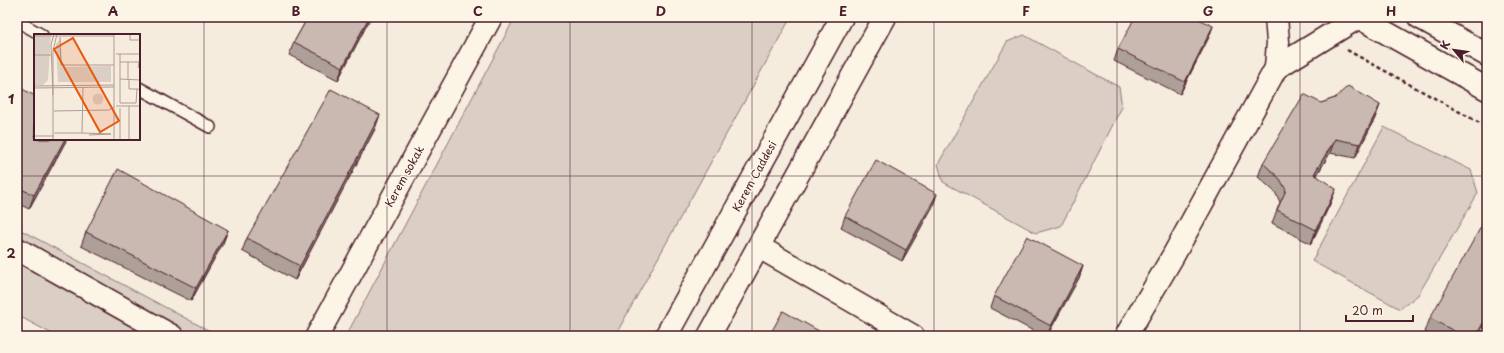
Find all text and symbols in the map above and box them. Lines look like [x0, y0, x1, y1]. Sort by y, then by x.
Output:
text: A [108, 1, 118, 20]
text: B [292, 1, 301, 20]
text: C [473, 1, 483, 20]
text: D [656, 1, 666, 20]
text: E [839, 1, 847, 20]
text: F [1022, 1, 1030, 20]
text: G [1203, 1, 1213, 20]
text: H [1386, 1, 1396, 20]
north arrow [1434, 30, 1474, 70]
inset map [34, 34, 140, 140]
text: K [1435, 37, 1454, 53]
text: 1 [8, 89, 14, 108]
street label: Kerem Caddesi [728, 138, 780, 214]
street label: Kerem sokak [380, 141, 428, 210]
text: 2 [6, 243, 16, 262]
scale bar [1346, 297, 1413, 323]
text: 20 m [1352, 301, 1383, 319]

